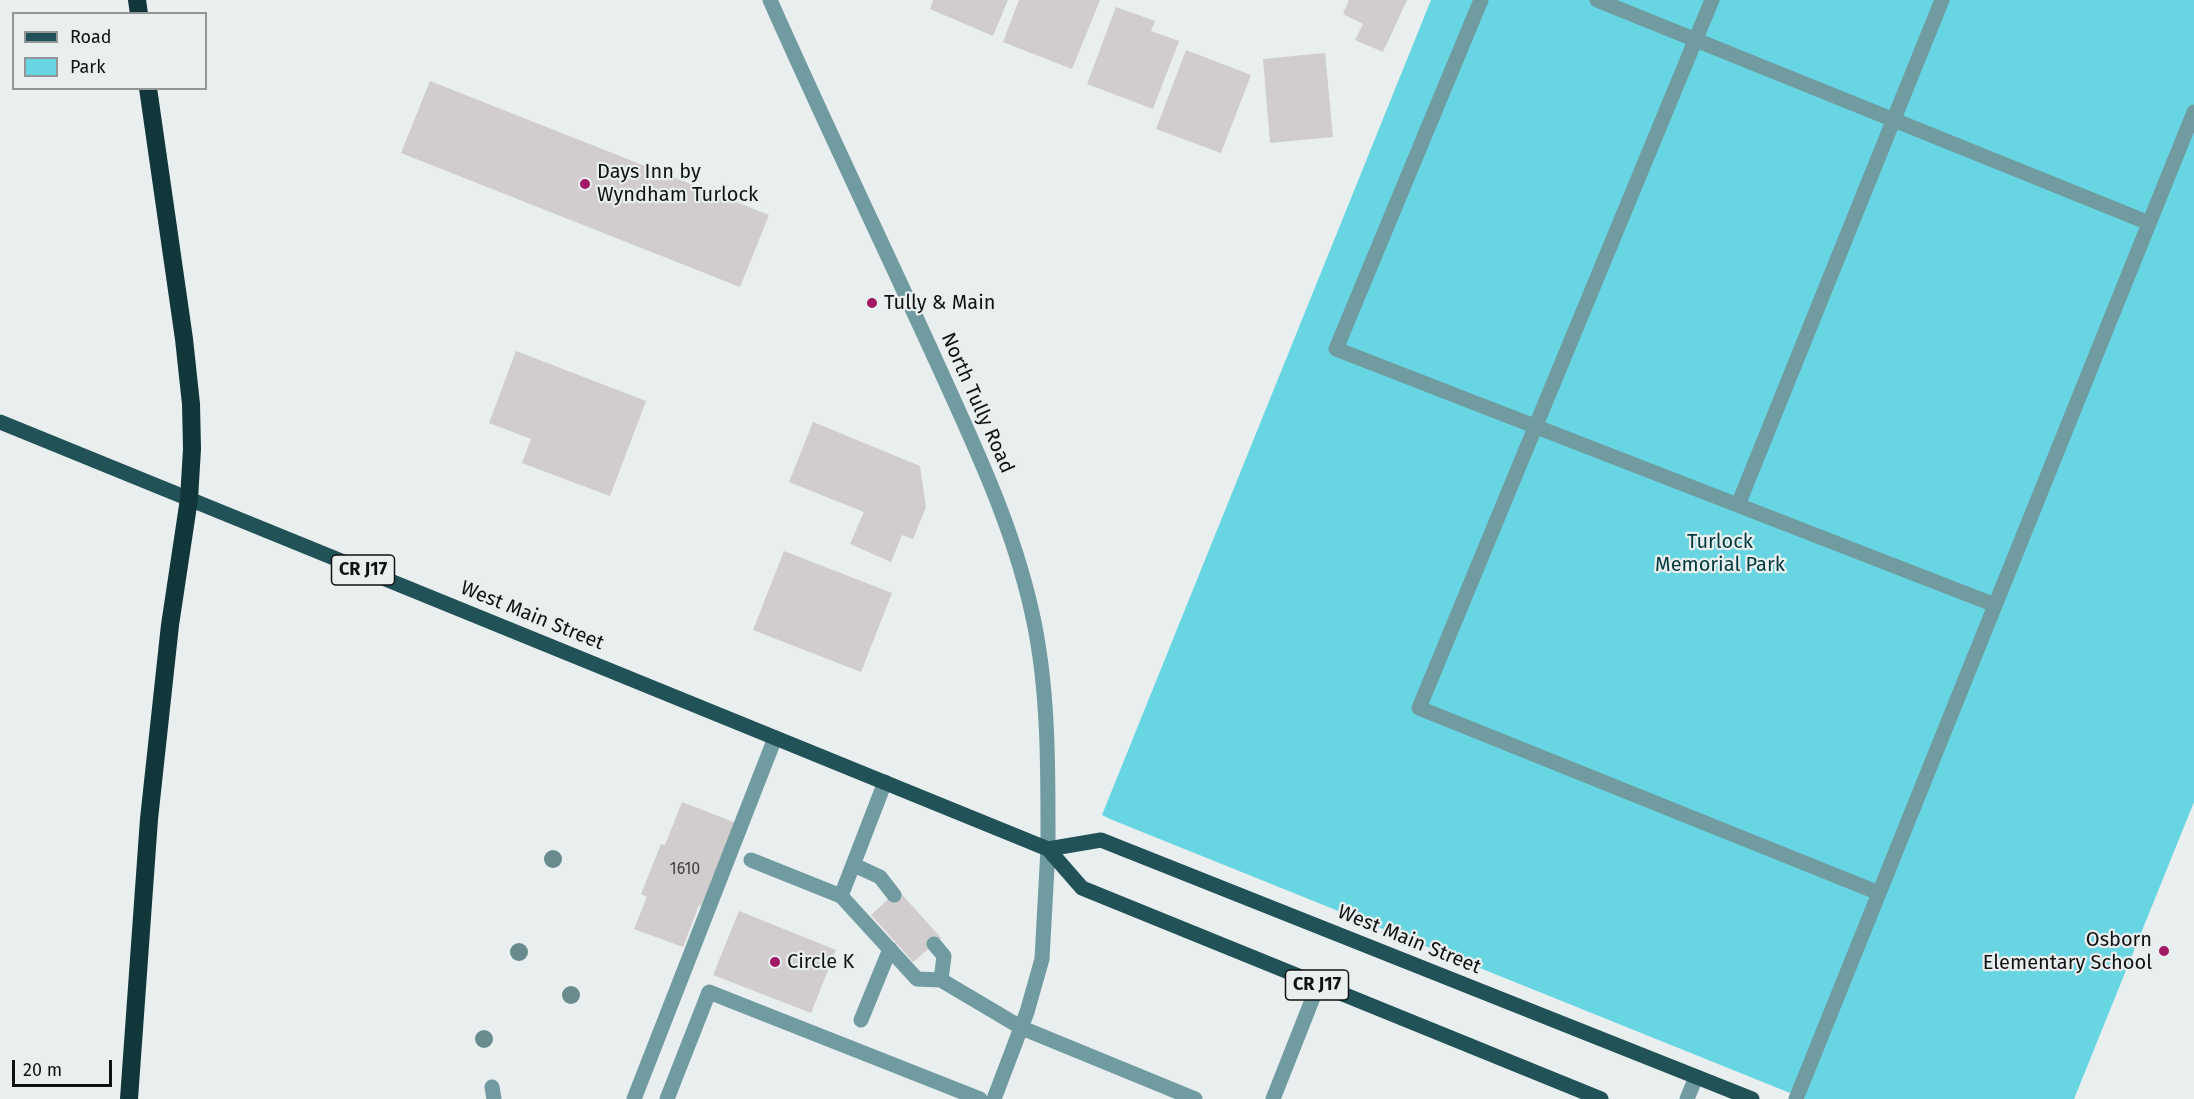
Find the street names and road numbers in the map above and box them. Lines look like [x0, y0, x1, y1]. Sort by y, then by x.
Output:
street label: North Tully Road [935, 329, 1019, 477]
road number: CR J17 [332, 555, 394, 585]
street label: West Main Street [457, 576, 607, 656]
street label: West Main Street [1334, 900, 1484, 980]
road number: CR J17 [1286, 970, 1348, 1000]

